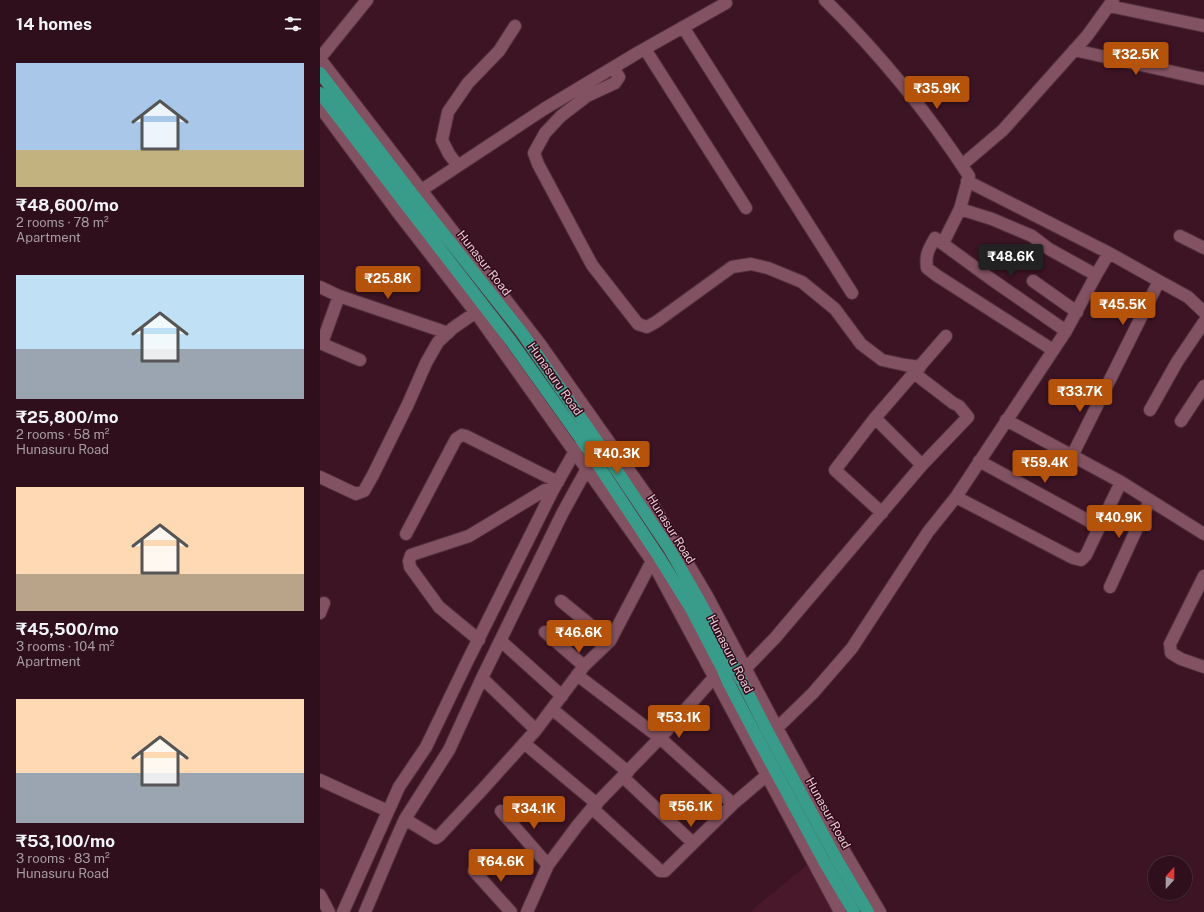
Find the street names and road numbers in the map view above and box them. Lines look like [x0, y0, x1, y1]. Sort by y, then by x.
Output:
street label: Hunasur Road [454, 228, 514, 298]
street label: Hunasuru Road [525, 340, 585, 418]
street label: Hunasur Road [644, 492, 698, 566]
street label: Hunasuru Road [704, 613, 756, 695]
street label: Hunasur Road [803, 775, 853, 851]

